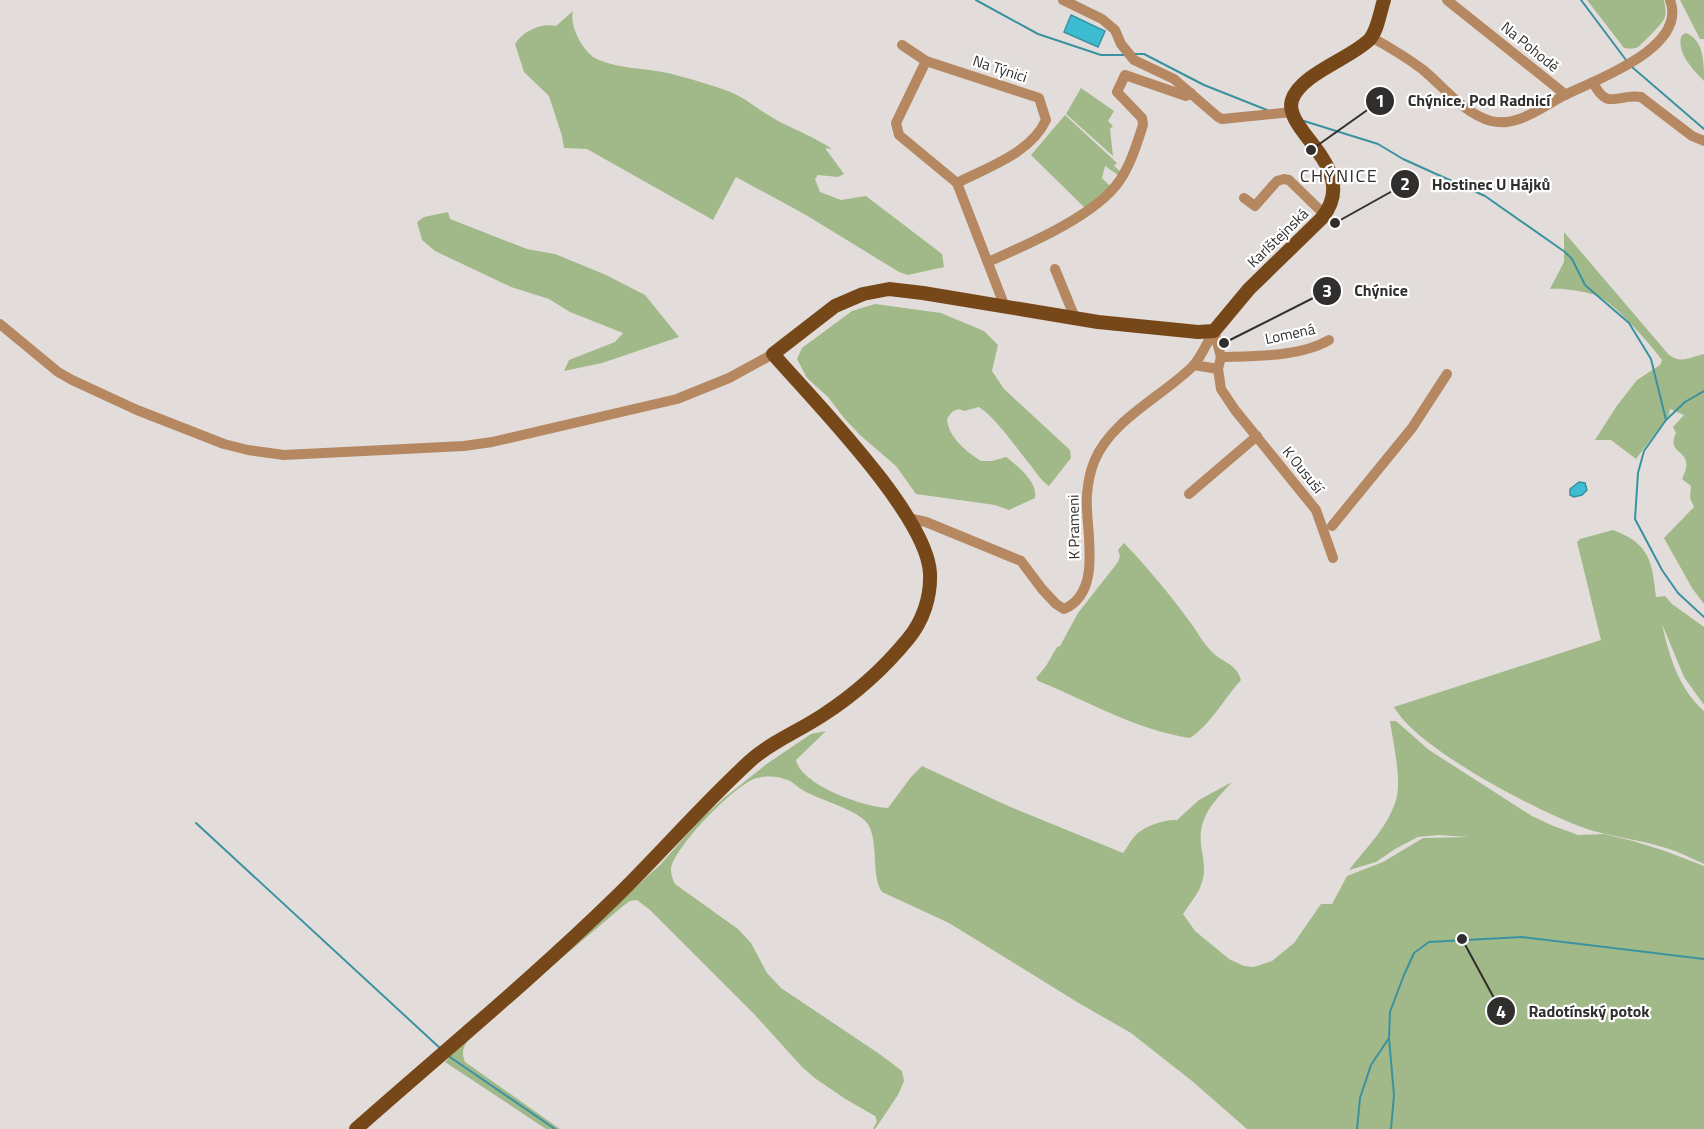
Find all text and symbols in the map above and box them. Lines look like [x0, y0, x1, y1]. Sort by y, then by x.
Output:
street label: Na Pohodě [1496, 16, 1564, 77]
street label: Na Týnici [970, 49, 1030, 88]
callout: Chýnice, Pod Radnicí [1365, 84, 1562, 118]
text: 1 [1375, 87, 1385, 114]
text: Chýnice, Pod Radnicí [1408, 88, 1552, 112]
district label: CHÝNICE [1300, 162, 1378, 189]
callout: Hostinec U Hájků [1390, 167, 1563, 201]
text: 2 [1400, 170, 1410, 197]
text: Hostinec U Hájků [1432, 172, 1550, 196]
street label: Karlštejnská [1242, 202, 1314, 273]
callout: Chýnice [1312, 274, 1420, 308]
text: 3 [1322, 277, 1332, 304]
text: Chýnice [1354, 278, 1408, 302]
street label: Lomená [1263, 317, 1318, 350]
street label: K Ousuší [1277, 441, 1331, 500]
street label: K Prameni [1061, 494, 1086, 560]
callout: Radotínský potok [1486, 994, 1661, 1028]
text: 4 [1496, 998, 1506, 1025]
text: Radotínský potok [1528, 999, 1650, 1023]

